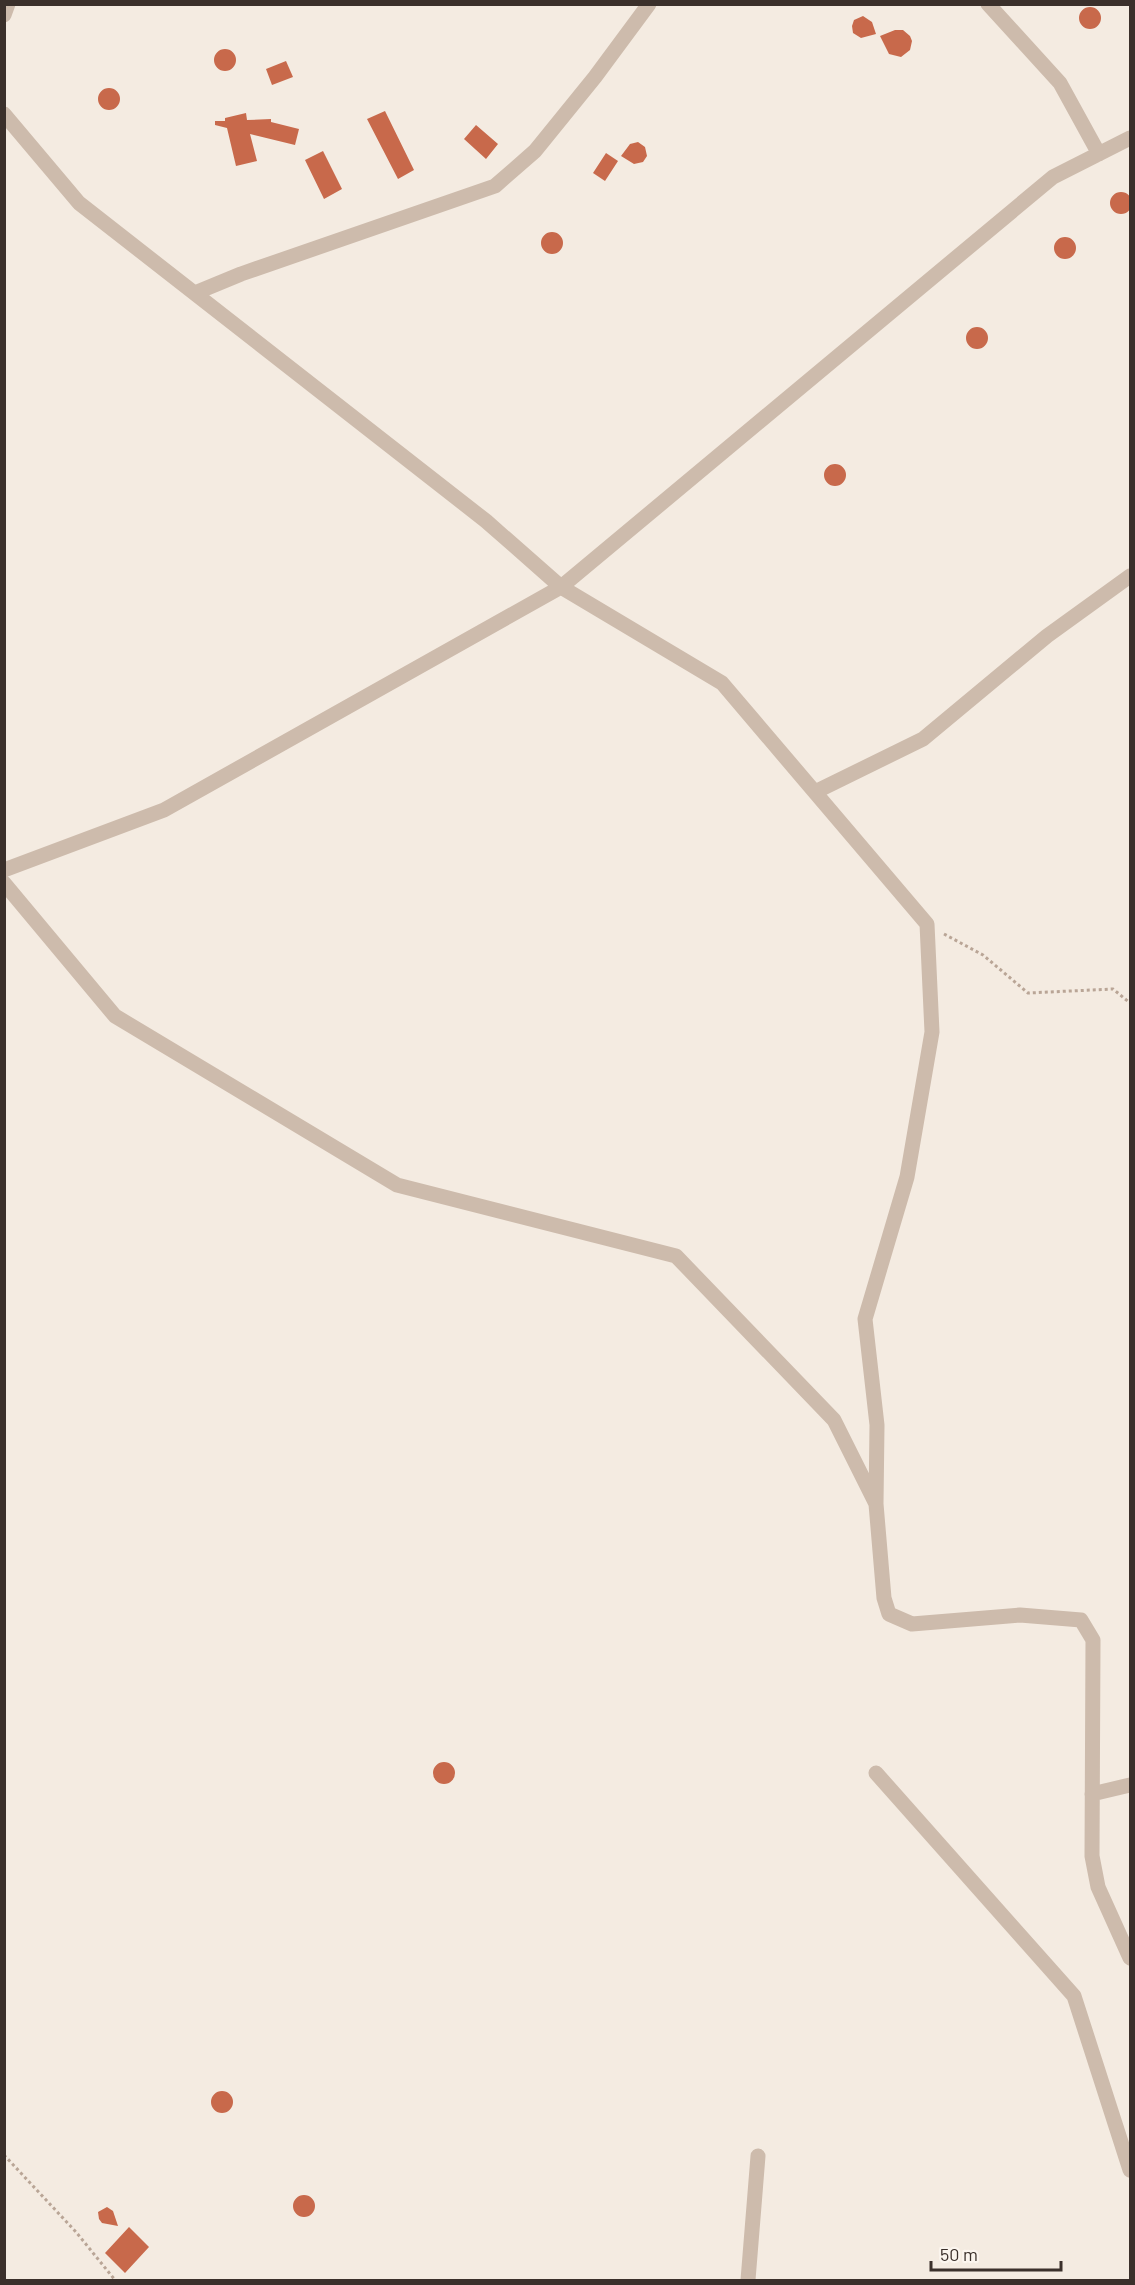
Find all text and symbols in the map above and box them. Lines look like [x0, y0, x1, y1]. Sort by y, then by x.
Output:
scale bar [931, 2234, 1062, 2272]
text: 50 m [940, 2243, 978, 2265]

